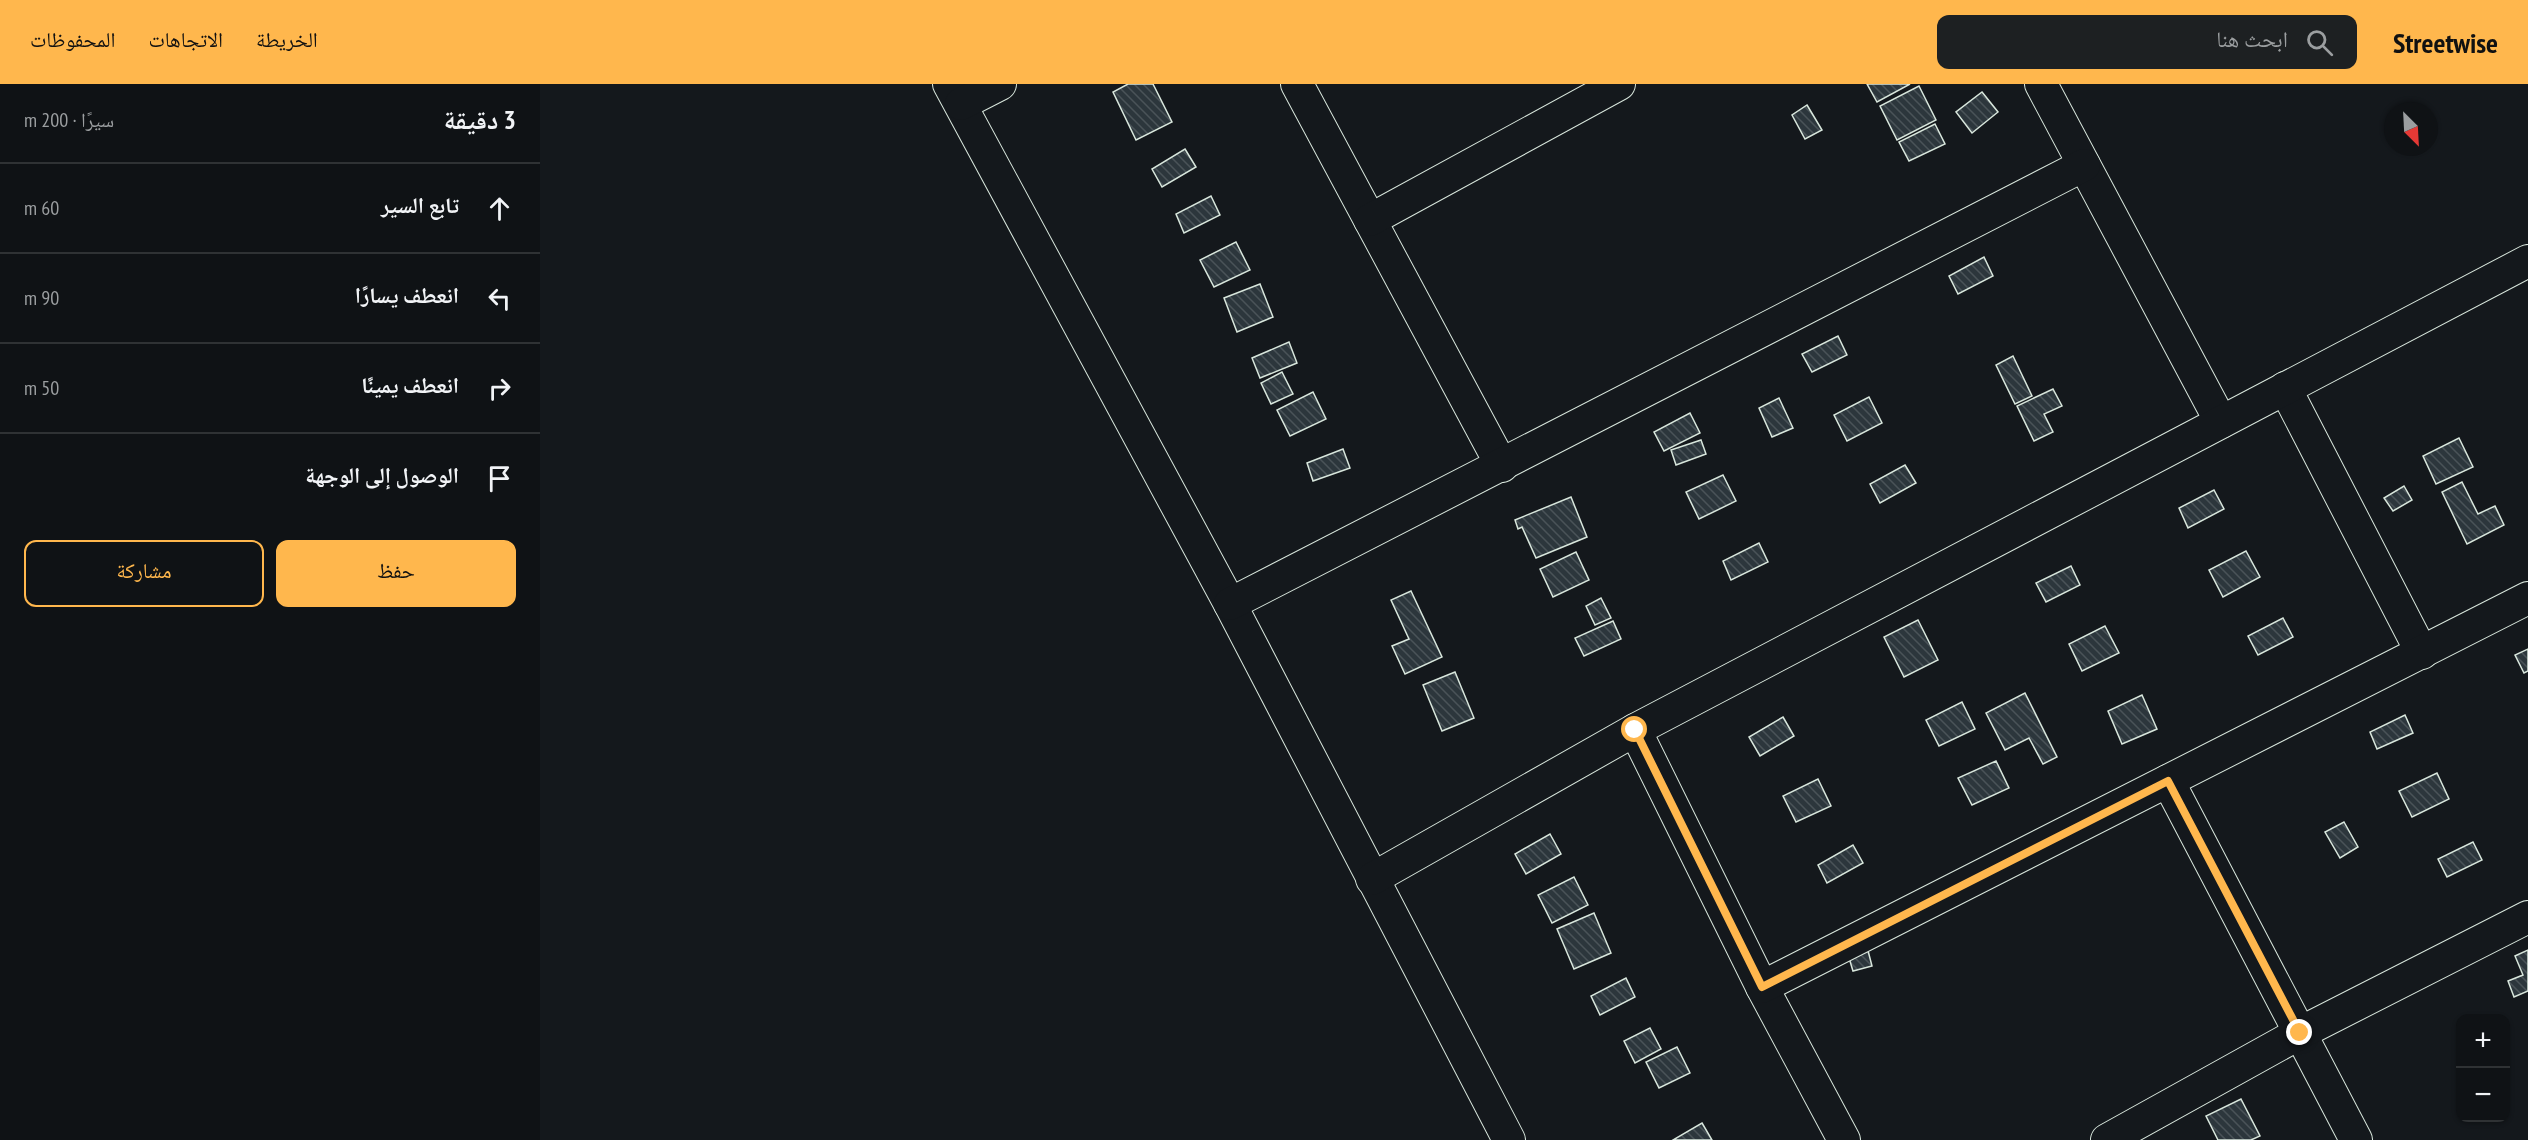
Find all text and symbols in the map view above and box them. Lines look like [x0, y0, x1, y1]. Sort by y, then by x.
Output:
search box [1937, 15, 2357, 69]
text: Streetwise [2393, 24, 2498, 61]
text: ابحث هنا [2216, 25, 2288, 53]
text: المحفوظات [30, 26, 115, 53]
text: الاتجاهات [148, 26, 223, 53]
text: الخريطة [256, 26, 318, 53]
icon: search [2303, 26, 2336, 59]
north arrow [2384, 102, 2438, 156]
text: 3 دقيقة [444, 103, 516, 136]
text: سيرًا · 200 m [24, 107, 114, 133]
text: تابع السير [381, 191, 459, 219]
icon: ahead [483, 192, 516, 225]
text: 60 m [24, 195, 59, 221]
text: انعطف يسارًا [355, 281, 459, 309]
icon: left [483, 282, 516, 315]
text: 90 m [24, 285, 59, 311]
text: انعطف يمينًا [361, 371, 459, 399]
icon: right [483, 372, 516, 405]
text: 50 m [24, 375, 59, 401]
text: الوصول إلى الوجهة [305, 461, 459, 489]
icon: arrive [483, 462, 516, 495]
button: مشاركة [24, 540, 264, 607]
button: حفظ [276, 540, 516, 607]
route start [1621, 716, 1647, 742]
map controls [2456, 1014, 2510, 1122]
button: + [2456, 1014, 2510, 1068]
route end [2286, 1019, 2312, 1045]
button: − [2456, 1068, 2510, 1122]

